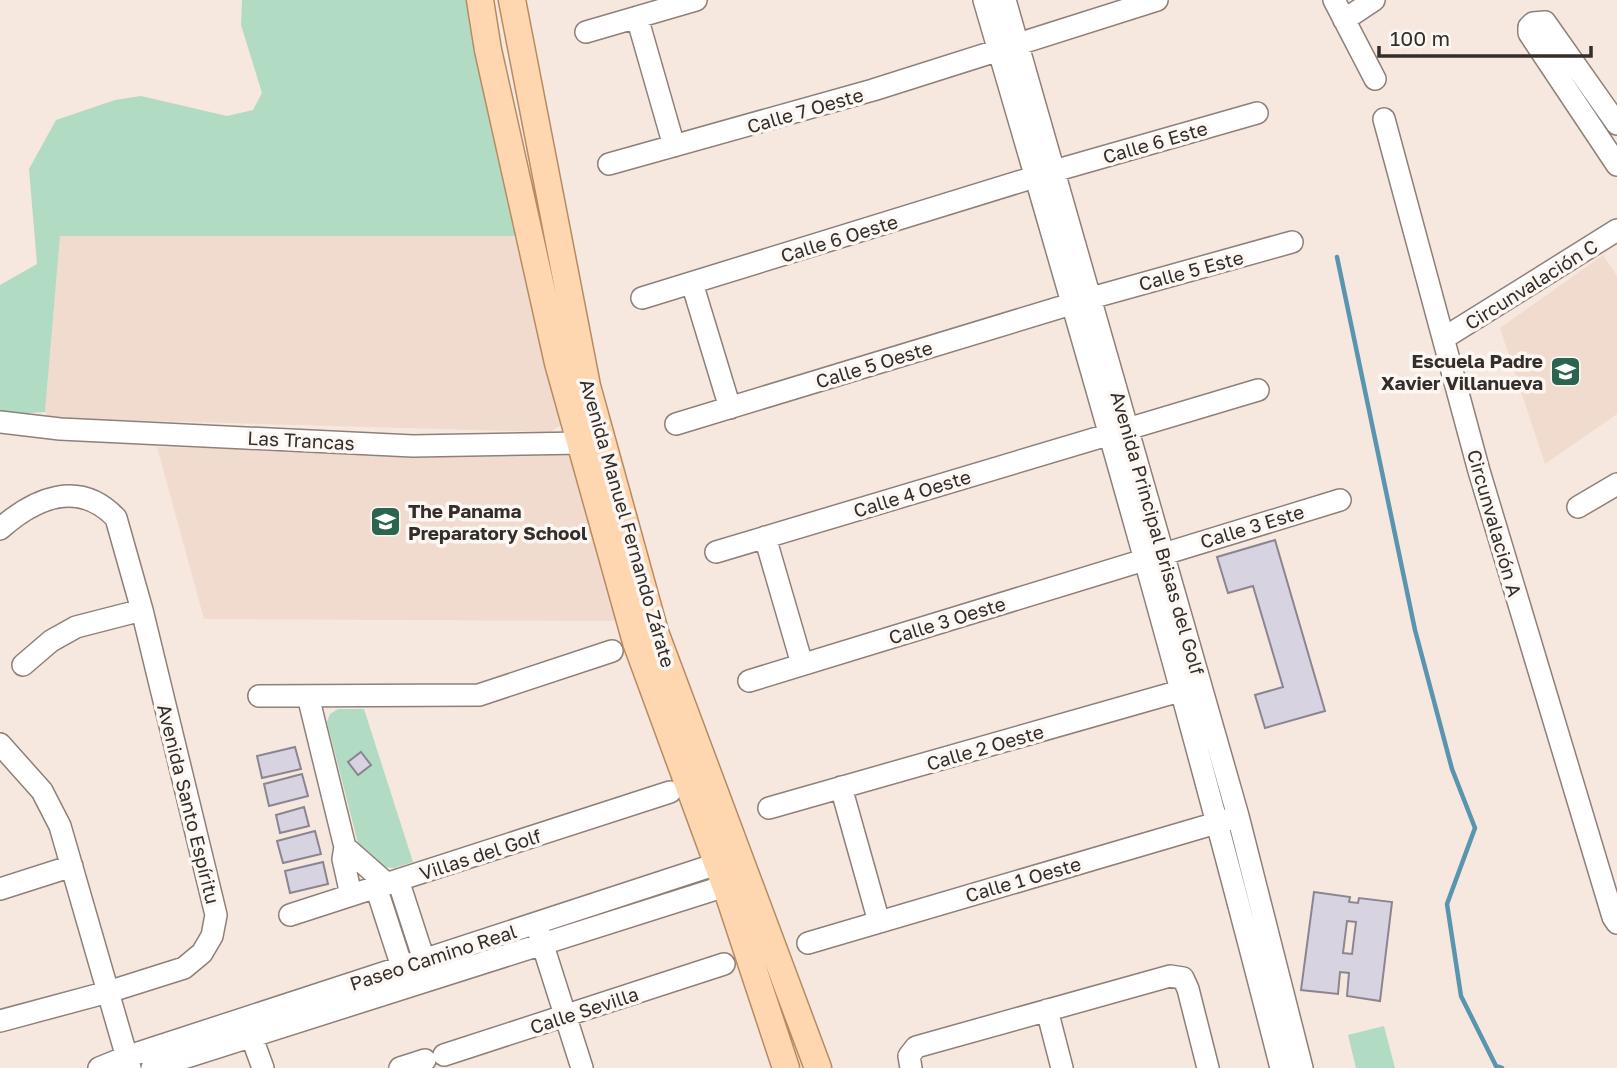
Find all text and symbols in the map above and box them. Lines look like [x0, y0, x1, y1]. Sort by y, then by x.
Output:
scale bar [1379, 14, 1591, 58]
text: 100 m [1390, 25, 1450, 51]
street label: Calle 7 Oeste [744, 82, 866, 138]
street label: Calle 6 Este [1100, 116, 1210, 168]
street label: Calle 6 Oeste [778, 209, 900, 267]
street label: Circunvalación C [1460, 234, 1602, 334]
street label: Calle 5 Este [1136, 245, 1246, 295]
street label: Calle 5 Oeste [813, 335, 935, 393]
place label: Escuela Padre Xavier Villanueva [1381, 349, 1543, 394]
school or university icon: Escuela Padre Xavier Villanueva [1549, 354, 1583, 388]
street label: Avenida Manuel Fernando Zárate [576, 376, 680, 670]
street label: Avenida Principal Brisas del Golf [1106, 389, 1210, 678]
street label: Las Trancas [247, 426, 355, 454]
street label: Circunvalación A [1463, 447, 1527, 599]
street label: Calle 4 Oeste [851, 464, 973, 522]
place label: The Panama Preparatory School [408, 499, 587, 544]
street label: Calle 3 Este [1197, 499, 1307, 553]
school or university icon: The Panama Preparatory School [368, 504, 402, 538]
street label: Calle 3 Oeste [886, 591, 1008, 649]
street label: Avenida Santo Espíritu [153, 702, 225, 906]
street label: Calle 2 Oeste [924, 719, 1046, 775]
street label: Villas del Golf [416, 823, 544, 884]
street label: Calle 1 Oeste [963, 852, 1083, 906]
street label: Paseo Camino Real [347, 919, 519, 995]
street label: Calle Sevilla [527, 982, 641, 1038]

